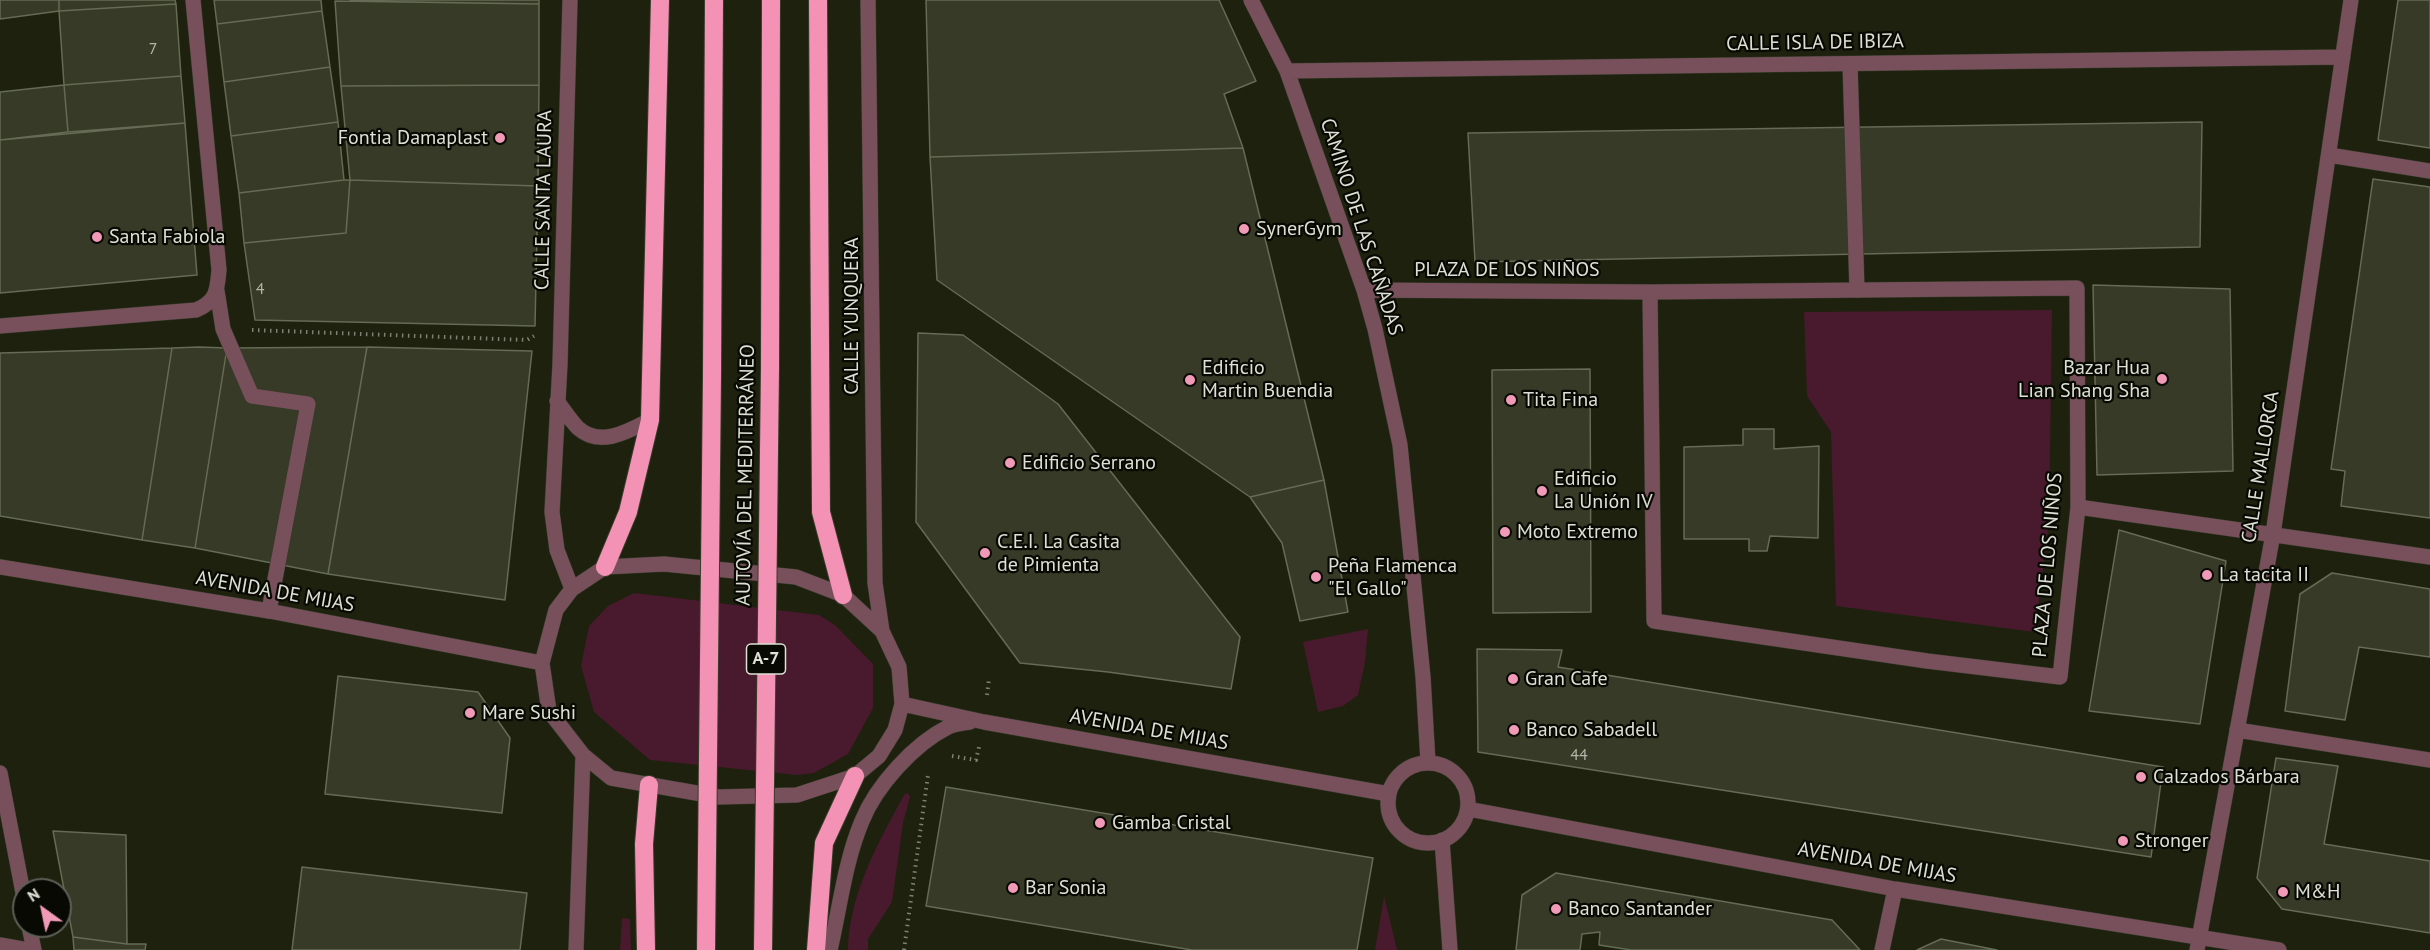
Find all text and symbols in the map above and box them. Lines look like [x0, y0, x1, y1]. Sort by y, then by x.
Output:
street label: CALLE ISLA DE IBIZA [1726, 29, 1904, 57]
house number: 7 [149, 39, 157, 59]
street label: CALLE SANTA LAURA [530, 110, 558, 290]
street label: CAMINO DE LAS CAÑADAS [1315, 116, 1407, 338]
place label: Fontia Damaplast [338, 126, 488, 150]
marker: Fontia Damaplast [493, 131, 507, 145]
place label: SynerGym [1256, 217, 1342, 241]
marker: SynerGym [1237, 222, 1251, 236]
place label: Santa Fabiola [109, 225, 225, 249]
marker: Santa Fabiola [90, 230, 104, 244]
street label: CALLE YUNQUERA [840, 237, 864, 395]
street label: PLAZA DE LOS NIÑOS [1414, 258, 1600, 282]
house number: 4 [256, 279, 264, 299]
street label: AUTOVÍA DEL MEDITERRÁNEO [732, 344, 760, 606]
place label: Edificio Martin Buendia [1202, 356, 1333, 403]
place label: Bazar Hua Lian Shang Sha [2018, 356, 2150, 403]
marker: Bazar Hua Lian Shang Sha [2155, 372, 2169, 386]
marker: Edificio Martin Buendia [1183, 373, 1197, 387]
place label: Tita Fina [1523, 388, 1598, 412]
street label: CALLE MALLORCA [2237, 389, 2285, 545]
marker: Tita Fina [1504, 393, 1518, 407]
place label: Edificio Serrano [1022, 451, 1156, 475]
marker: Edificio Serrano [1003, 456, 1017, 470]
place label: Edificio La Unión IV [1554, 467, 1653, 514]
street label: PLAZA DE LOS NIÑOS [2028, 472, 2068, 658]
marker: Edificio La Unión IV [1535, 484, 1549, 498]
place label: Moto Extremo [1517, 520, 1638, 544]
marker: Moto Extremo [1498, 525, 1512, 539]
place label: C.E.I. La Casita de Pimienta [997, 530, 1120, 577]
marker: C.E.I. La Casita de Pimienta [978, 546, 992, 560]
place label: Peña Flamenca "El Gallo" [1328, 554, 1457, 601]
place label: La tacita II [2219, 563, 2309, 587]
street label: AVENIDA DE MIJAS [194, 566, 356, 618]
marker: La tacita II [2200, 568, 2214, 582]
marker: Peña Flamenca "El Gallo" [1309, 570, 1323, 584]
road number: A-7 [746, 644, 786, 674]
place label: Gran Cafe [1525, 667, 1608, 691]
marker: Gran Cafe [1506, 672, 1520, 686]
place label: Mare Sushi [482, 701, 576, 725]
street label: AVENIDA DE MIJAS [1068, 704, 1230, 756]
marker: Mare Sushi [463, 706, 477, 720]
place label: Banco Sabadell [1526, 718, 1657, 742]
marker: Banco Sabadell [1507, 723, 1521, 737]
house number: 44 [1570, 745, 1588, 765]
place label: Calzados Bárbara [2153, 765, 2300, 789]
marker: Calzados Bárbara [2134, 770, 2148, 784]
place label: Gamba Cristal [1112, 811, 1231, 835]
marker: Gamba Cristal [1093, 816, 1107, 830]
place label: Stronger [2135, 829, 2209, 853]
marker: Stronger [2116, 834, 2130, 848]
street label: AVENIDA DE MIJAS [1796, 837, 1958, 889]
place label: Bar Sonia [1025, 876, 1106, 900]
north arrow [12, 878, 72, 938]
place label: M&H [2295, 880, 2341, 904]
marker: Bar Sonia [1006, 881, 1020, 895]
text: N [23, 883, 43, 906]
marker: M&H [2276, 885, 2290, 899]
place label: Banco Santander [1568, 897, 1712, 921]
marker: Banco Santander [1549, 902, 1563, 916]

